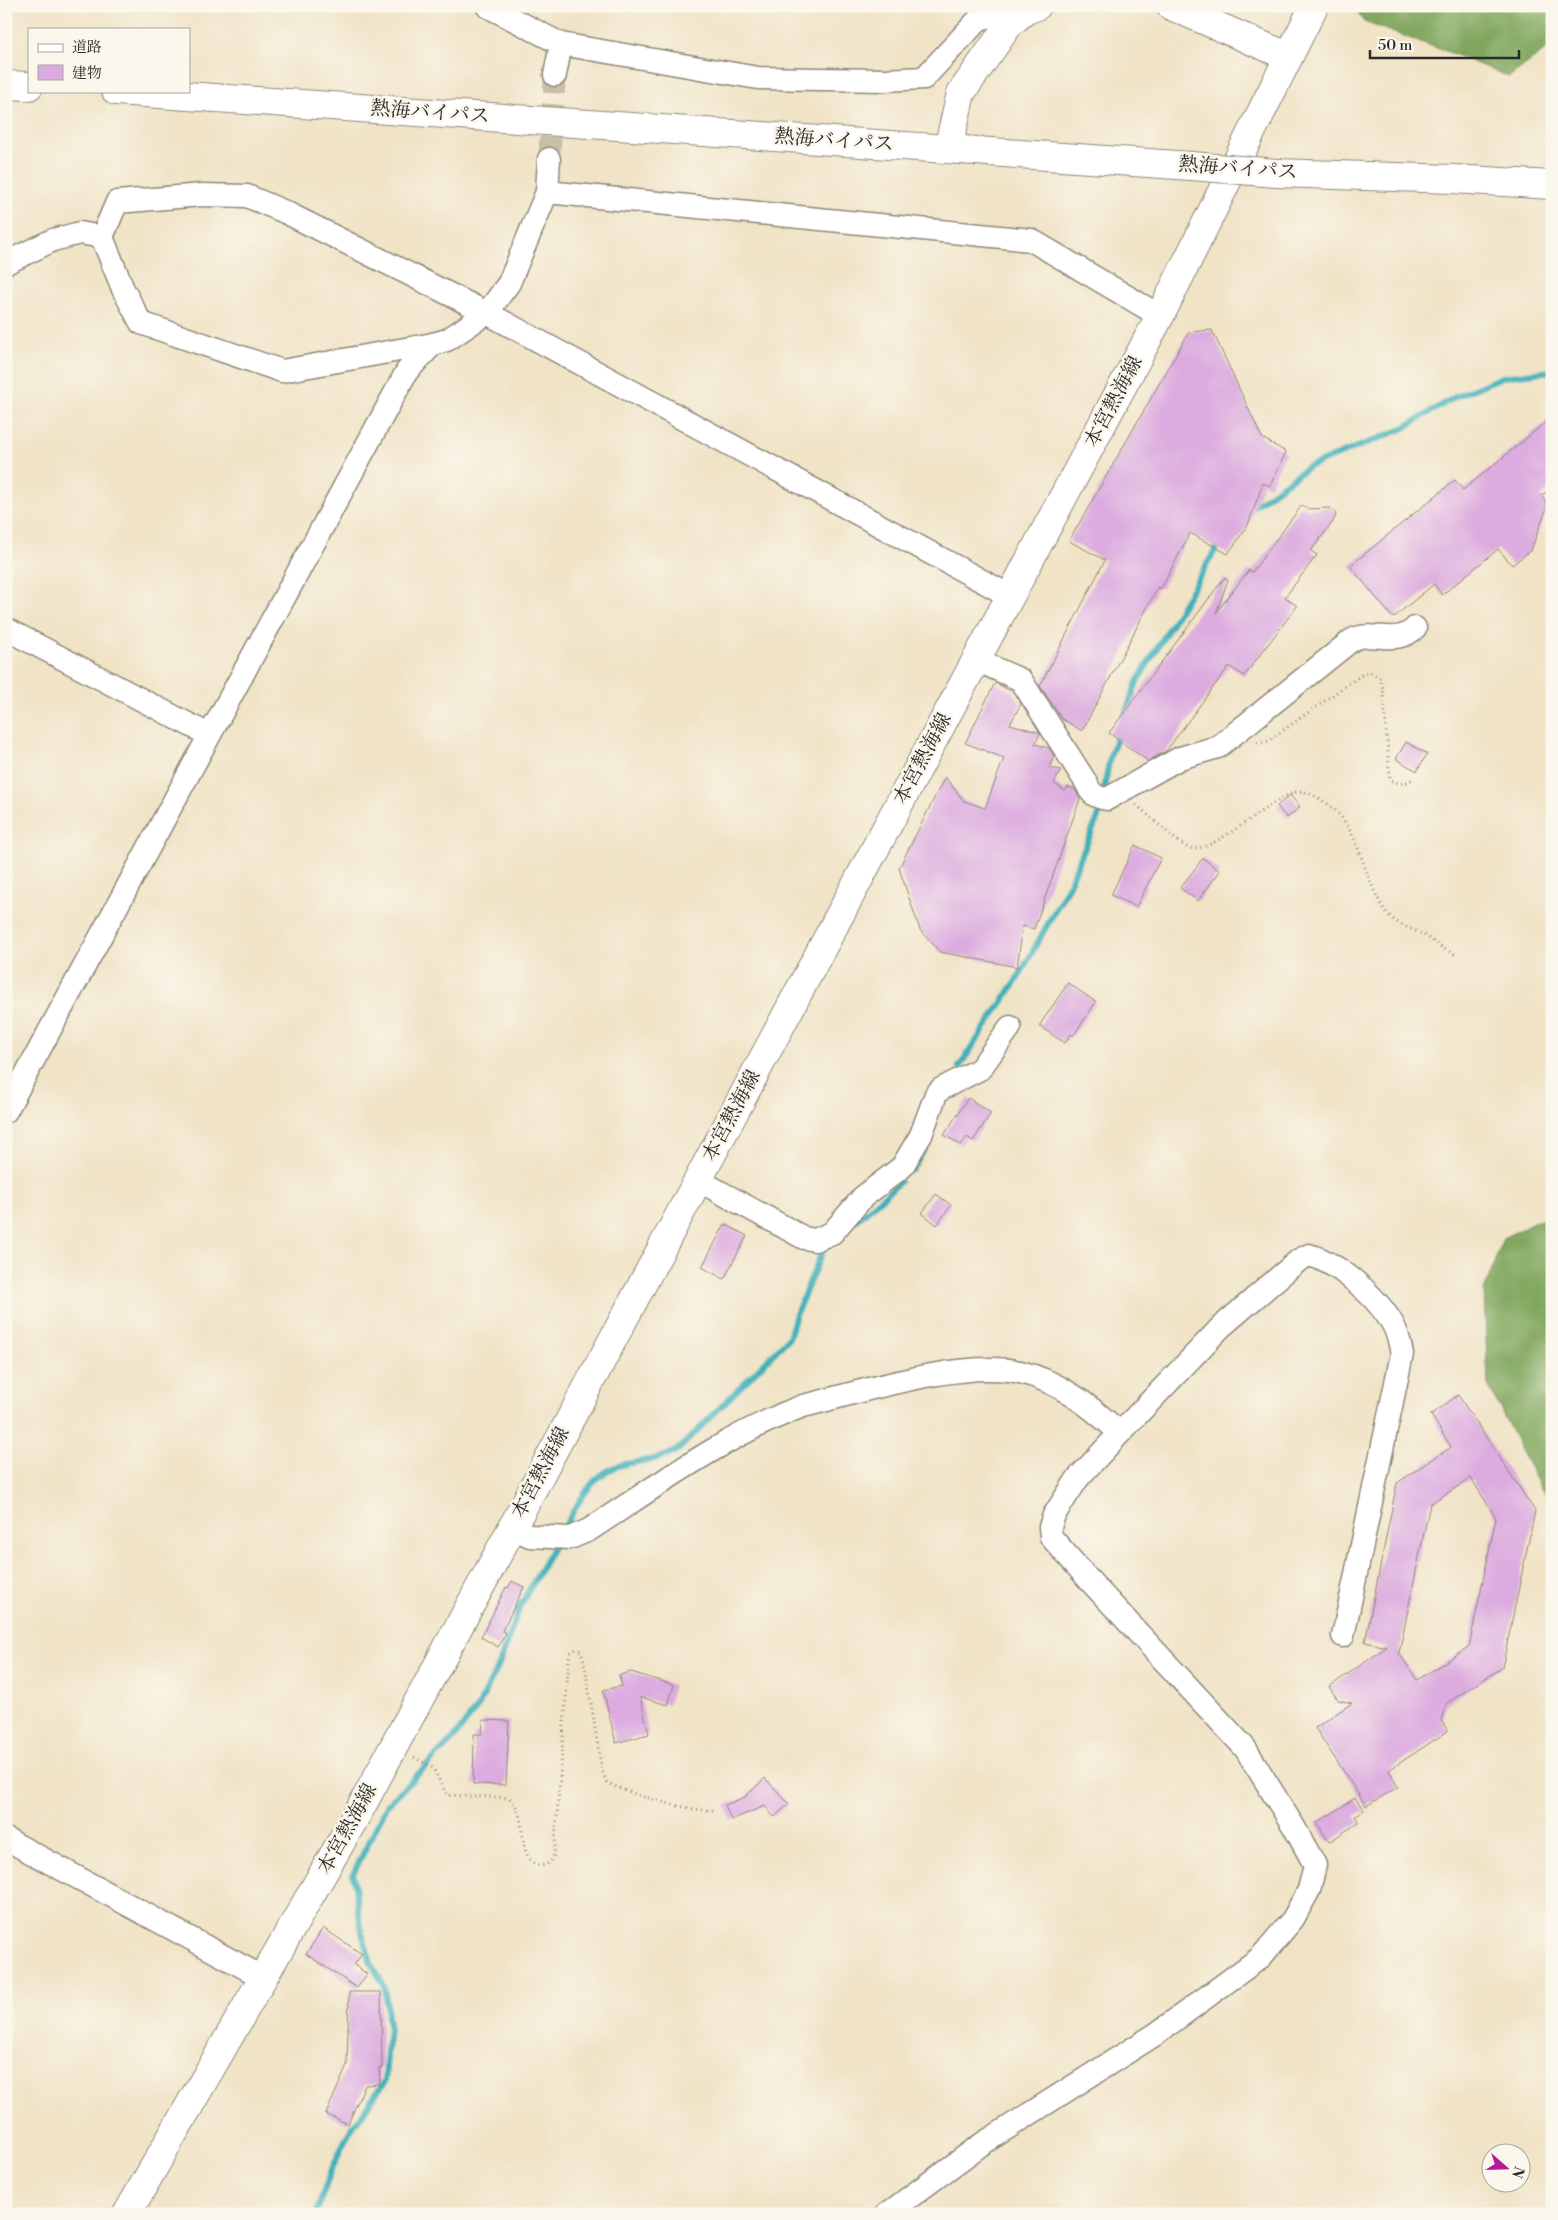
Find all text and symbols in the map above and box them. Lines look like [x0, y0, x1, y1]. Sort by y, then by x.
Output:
legend [28, 28, 190, 92]
scale bar [1370, 28, 1519, 60]
text: 50 m [1378, 36, 1412, 55]
text: 道路 [72, 38, 102, 57]
text: 建物 [72, 64, 102, 83]
street label: 熱海バイパス [369, 96, 491, 130]
street label: 熱海バイパス [773, 124, 895, 158]
street label: 熱海バイパス [1177, 152, 1299, 186]
street label: 本宮熱海線 [1079, 352, 1149, 452]
street label: 本宮熱海線 [888, 709, 958, 809]
street label: 本宮熱海線 [697, 1066, 767, 1166]
street label: 本宮熱海線 [506, 1423, 576, 1523]
street label: 本宮熱海線 [313, 1779, 383, 1879]
north arrow [1480, 2142, 1530, 2192]
text: N [1507, 2164, 1528, 2180]

